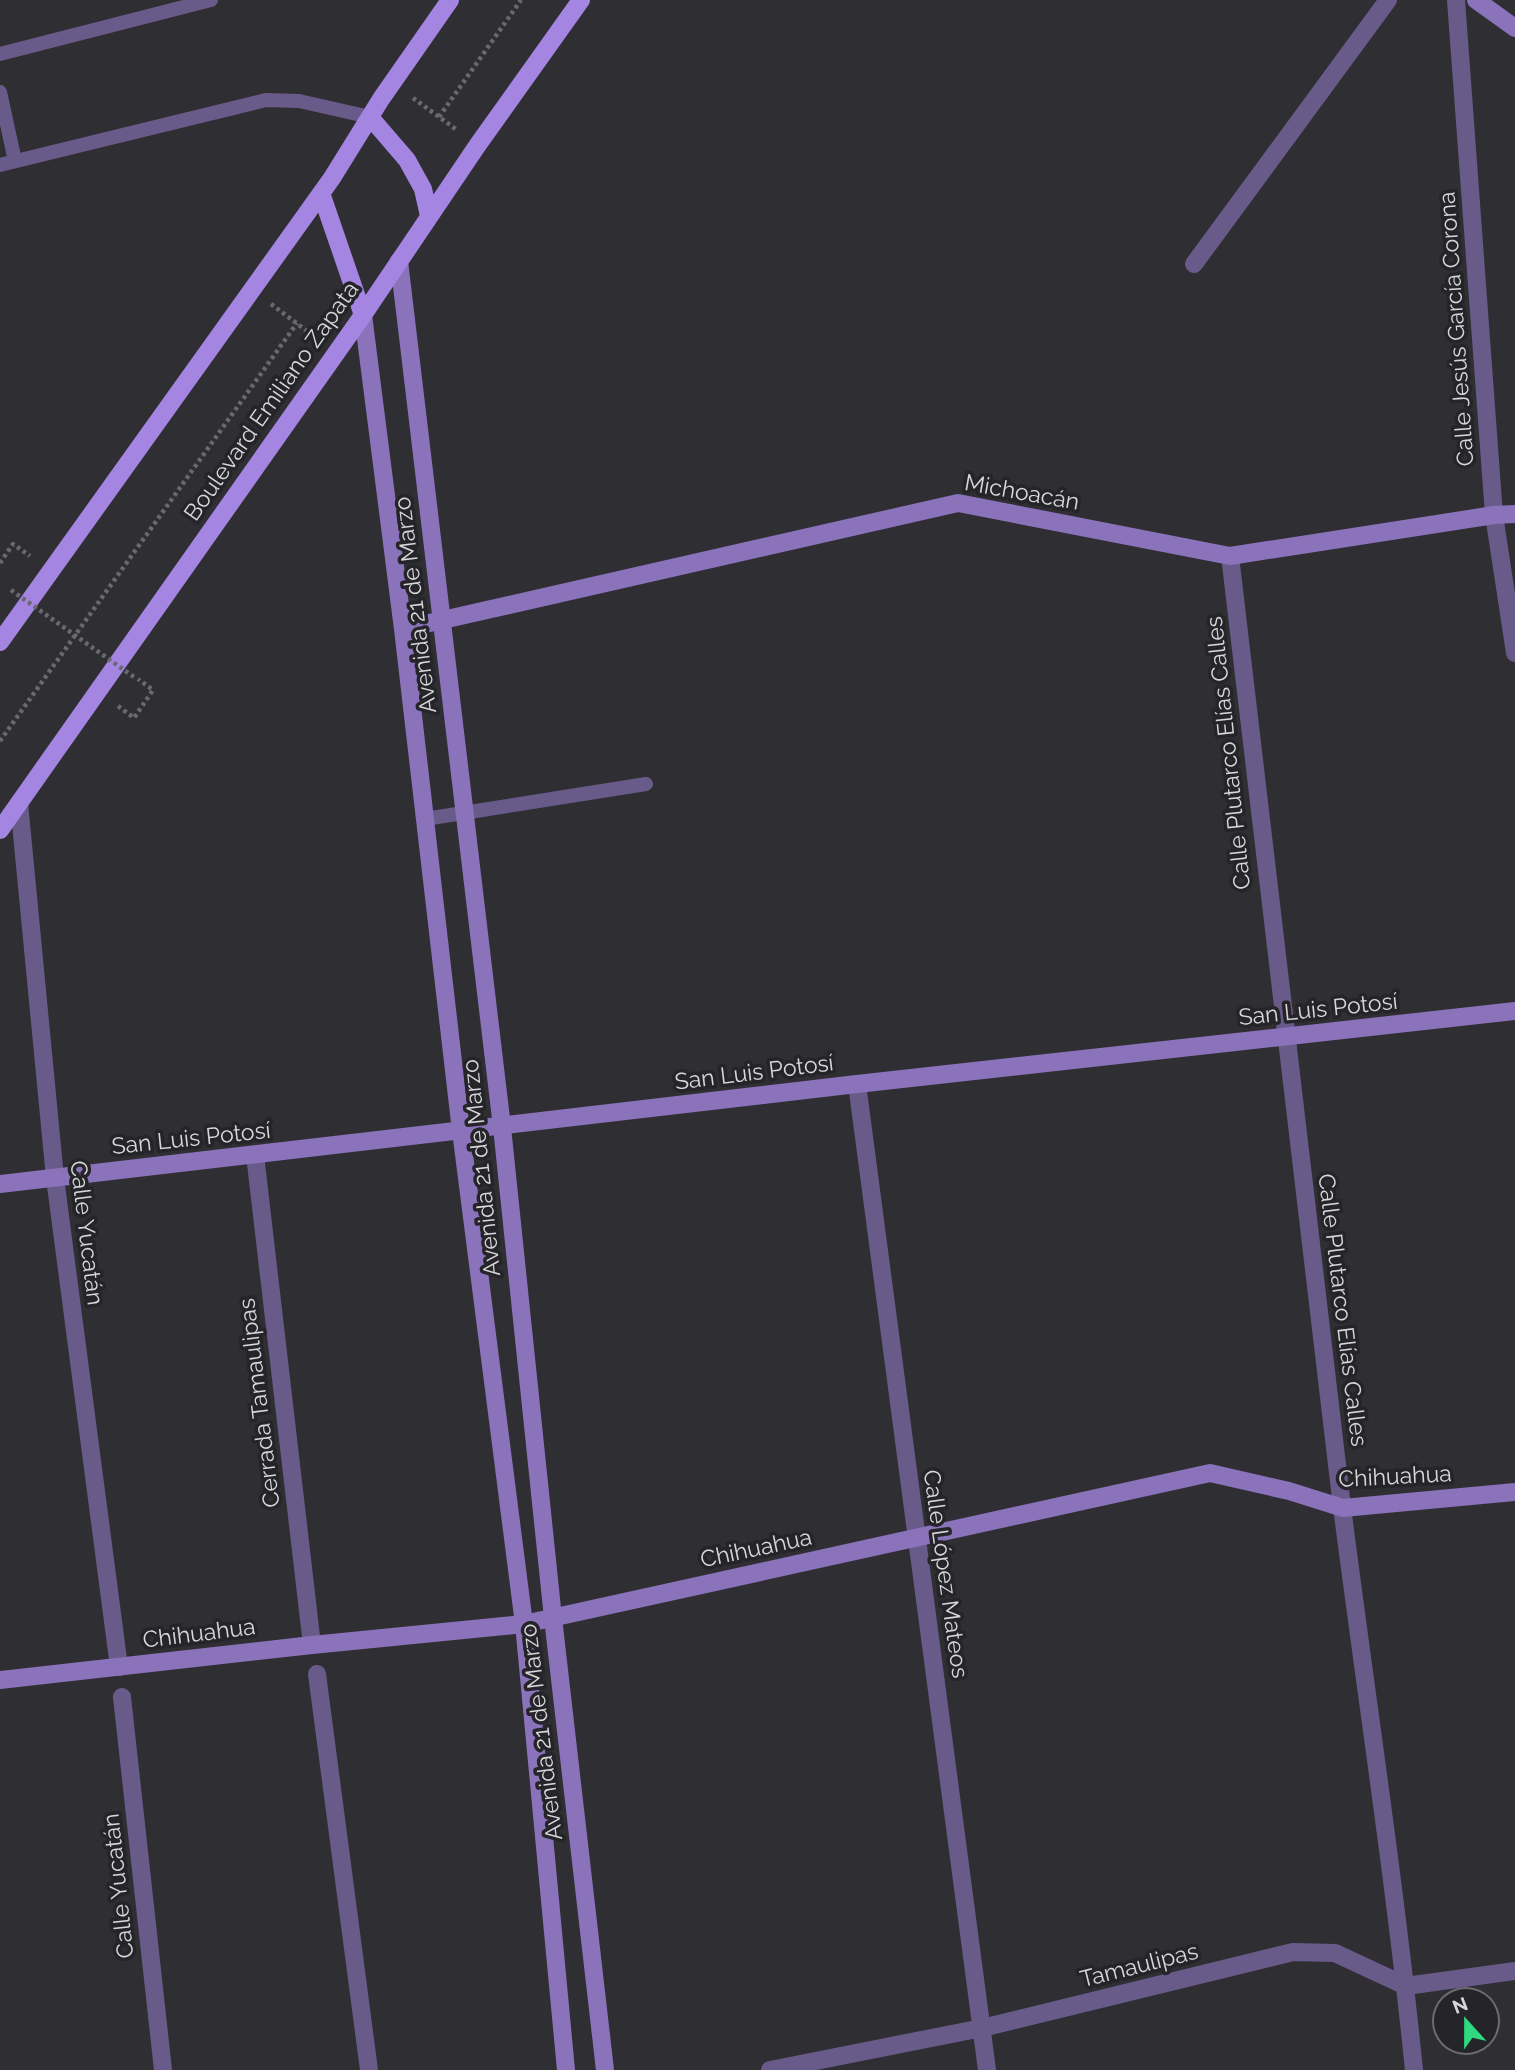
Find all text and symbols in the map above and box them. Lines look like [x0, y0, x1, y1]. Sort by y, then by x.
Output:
street label: Calle Jesús García Corona [1432, 191, 1479, 467]
street label: Boulevard Emiliano Zapata [178, 276, 363, 525]
street label: Michoacán [963, 468, 1082, 515]
street label: Avenida 21 de Marzo [388, 495, 441, 715]
street label: Calle Plutarco Elías Calles [1200, 615, 1255, 891]
street label: San Luis Potosí [1237, 987, 1400, 1030]
street label: San Luis Potosí [673, 1048, 836, 1095]
street label: Avenida 21 de Marzo [456, 1058, 505, 1278]
street label: San Luis Potosí [110, 1116, 273, 1159]
street label: Calle Yucatán [65, 1159, 110, 1307]
street label: Calle Plutarco Elías Calles [1313, 1172, 1374, 1448]
street label: Cerrada Tamaulipas [232, 1297, 285, 1509]
street label: Chihuahua [1338, 1459, 1452, 1492]
street label: Calle López Mateos [919, 1468, 974, 1680]
street label: Chihuahua [698, 1523, 814, 1573]
street label: Chihuahua [141, 1612, 257, 1653]
street label: Avenida 21 de Marzo [514, 1622, 567, 1842]
street label: Calle Yucatán [96, 1812, 139, 1960]
street label: Tamaulipas [1077, 1937, 1201, 1992]
north arrow [1431, 1986, 1501, 2056]
text: N [1449, 1992, 1471, 2018]

